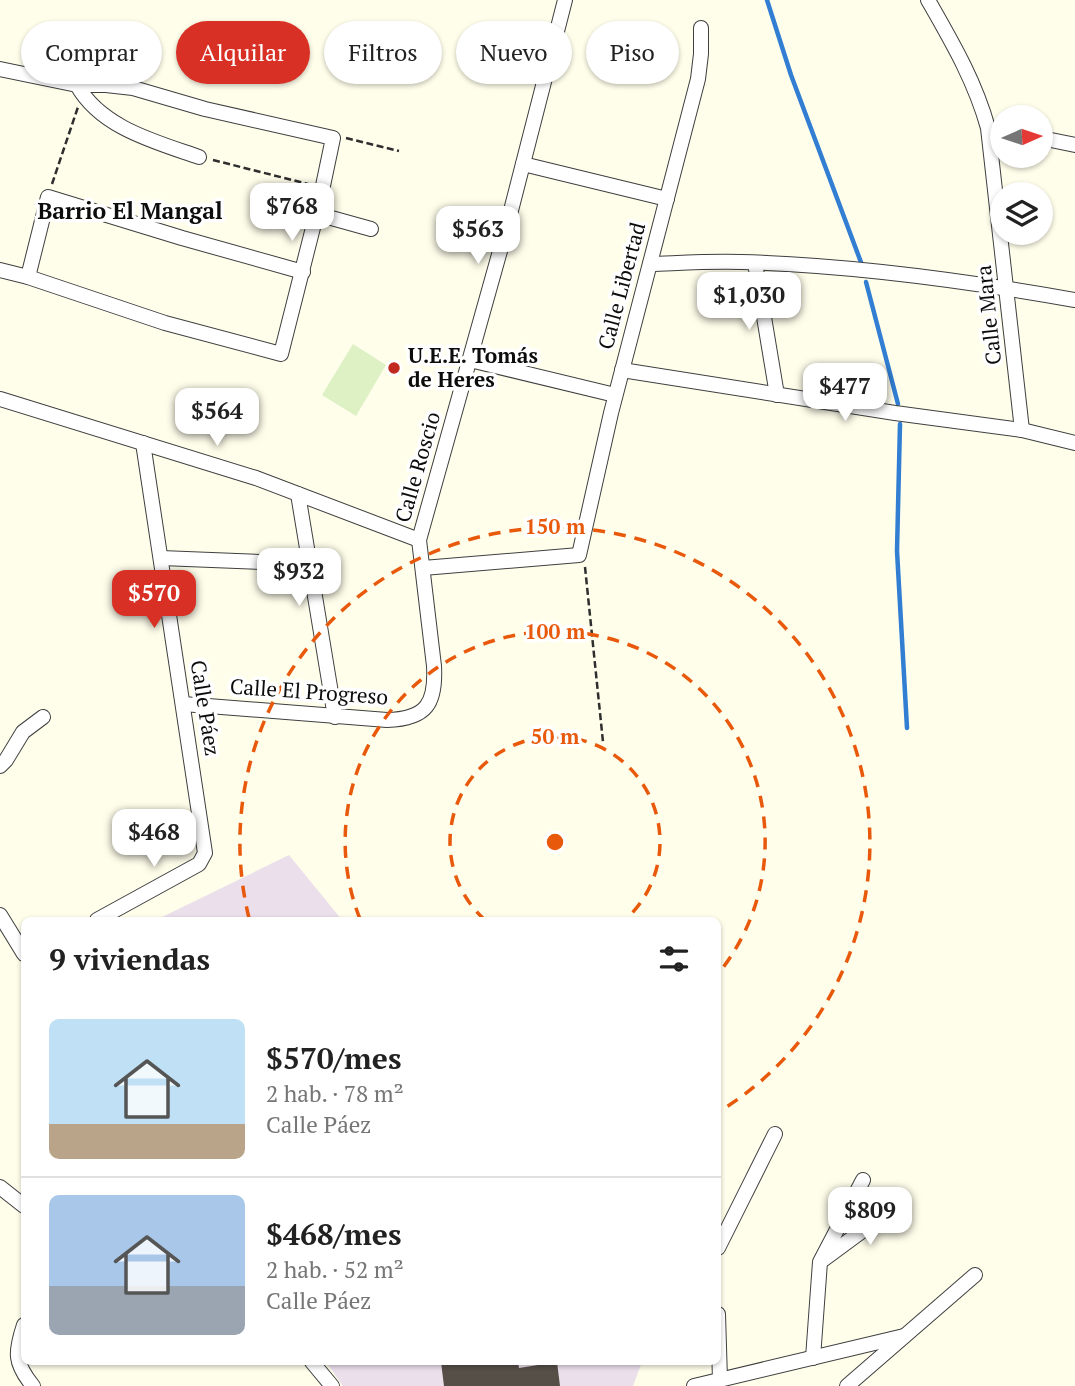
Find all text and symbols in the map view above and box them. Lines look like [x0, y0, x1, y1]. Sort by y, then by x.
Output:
chip: Comprar [21, 21, 162, 84]
chip: Alquilar [176, 21, 310, 84]
chip: Filtros [324, 21, 442, 84]
chip: Nuevo [456, 21, 572, 84]
chip: Piso [586, 21, 679, 84]
north arrow [990, 105, 1054, 168]
map controls [990, 105, 1053, 245]
button: layers [990, 182, 1053, 245]
pin: $768 [251, 184, 333, 243]
text: $768 [266, 190, 318, 221]
district label: Barrio El Mangal [37, 195, 223, 226]
pin: $563 [437, 206, 519, 266]
text: $563 [452, 213, 504, 244]
street label: Calle Libertad [591, 219, 652, 352]
street label: Calle Mara [969, 264, 1007, 366]
pin: $1,030 [692, 272, 806, 332]
text: $1,030 [713, 279, 785, 310]
place label: U.E.E. Tomás de Heres [408, 341, 538, 393]
marker: U.E.E. Tomás de Heres [386, 360, 402, 376]
pin: $477 [804, 364, 886, 423]
text: $477 [819, 370, 871, 401]
pin: $564 [176, 388, 258, 448]
text: $564 [191, 395, 243, 426]
street label: Calle Roscio [388, 408, 446, 525]
text: 150 m [525, 512, 586, 540]
pin: $932 [258, 548, 340, 608]
text: $932 [273, 555, 325, 586]
pin: $570 [113, 570, 195, 630]
text: $570 [128, 577, 180, 608]
text: 100 m [525, 617, 586, 645]
street label: Calle Páez [185, 658, 227, 758]
street label: Calle El Progreso [229, 672, 389, 711]
text: 50 m [531, 722, 580, 750]
pin: $468 [113, 810, 195, 869]
text: $468 [128, 816, 180, 847]
centre of rings [543, 830, 567, 854]
text: 9 viviendas [49, 939, 210, 979]
icon: filters [655, 940, 693, 978]
text: $570/mes [266, 1038, 402, 1078]
icon: home [105, 1047, 189, 1131]
text: 2 hab. · 78 m² [266, 1078, 404, 1109]
text: Calle Páez [266, 1109, 371, 1140]
pin: $809 [829, 1188, 911, 1247]
text: $809 [844, 1194, 896, 1225]
text: $468/mes [266, 1214, 402, 1254]
icon: home [105, 1223, 189, 1307]
text: 2 hab. · 52 m² [266, 1254, 404, 1285]
text: Calle Páez [266, 1285, 371, 1316]

